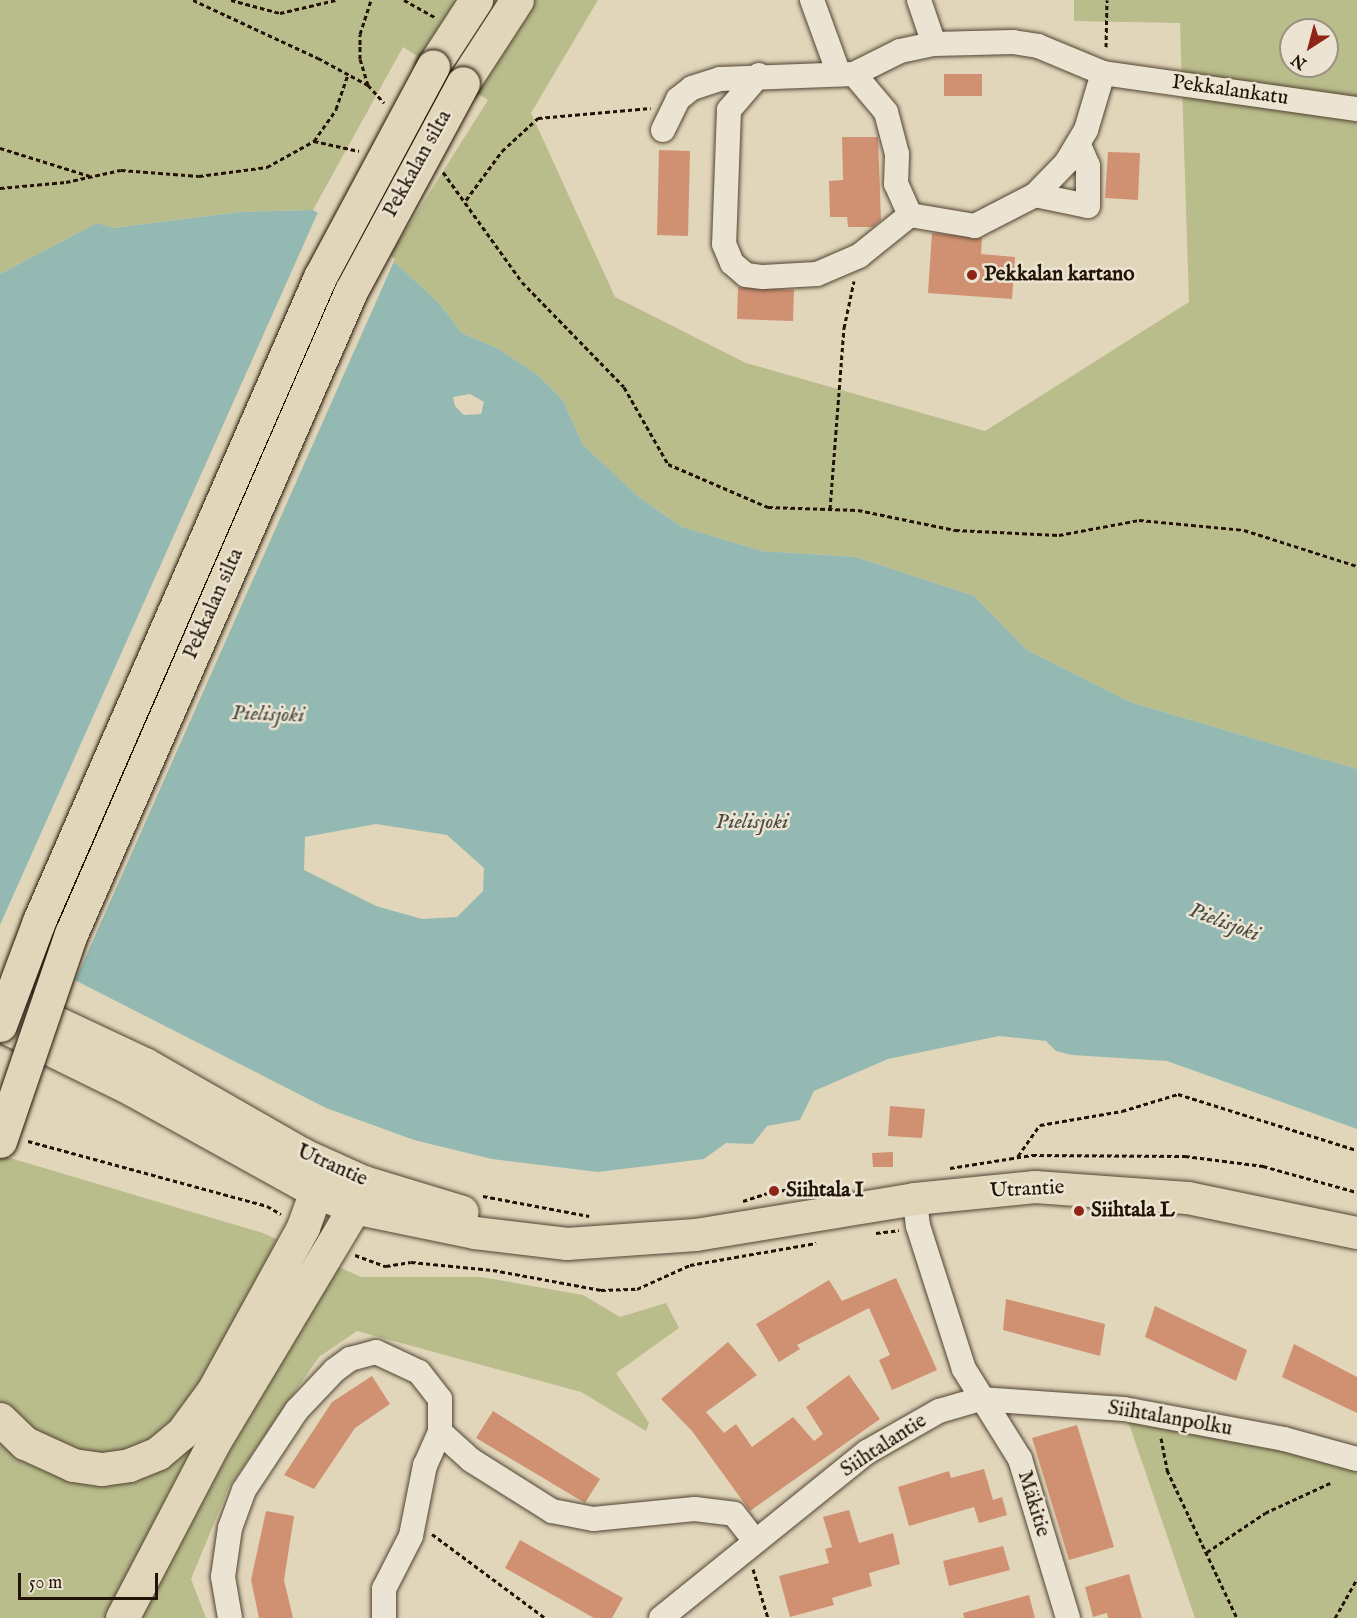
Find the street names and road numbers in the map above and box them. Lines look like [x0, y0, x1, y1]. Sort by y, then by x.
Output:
street label: Pekkalankatu [1170, 70, 1290, 112]
street label: Pekkalan silta [378, 106, 458, 222]
street label: Pekkalan silta [178, 545, 250, 663]
street label: Utrantie [293, 1139, 371, 1193]
street label: Utrantie [989, 1175, 1065, 1205]
street label: Siihtalanpolku [1106, 1396, 1234, 1442]
street label: Siihtalantie [836, 1409, 932, 1483]
street label: Mäkitie [1011, 1468, 1055, 1540]

